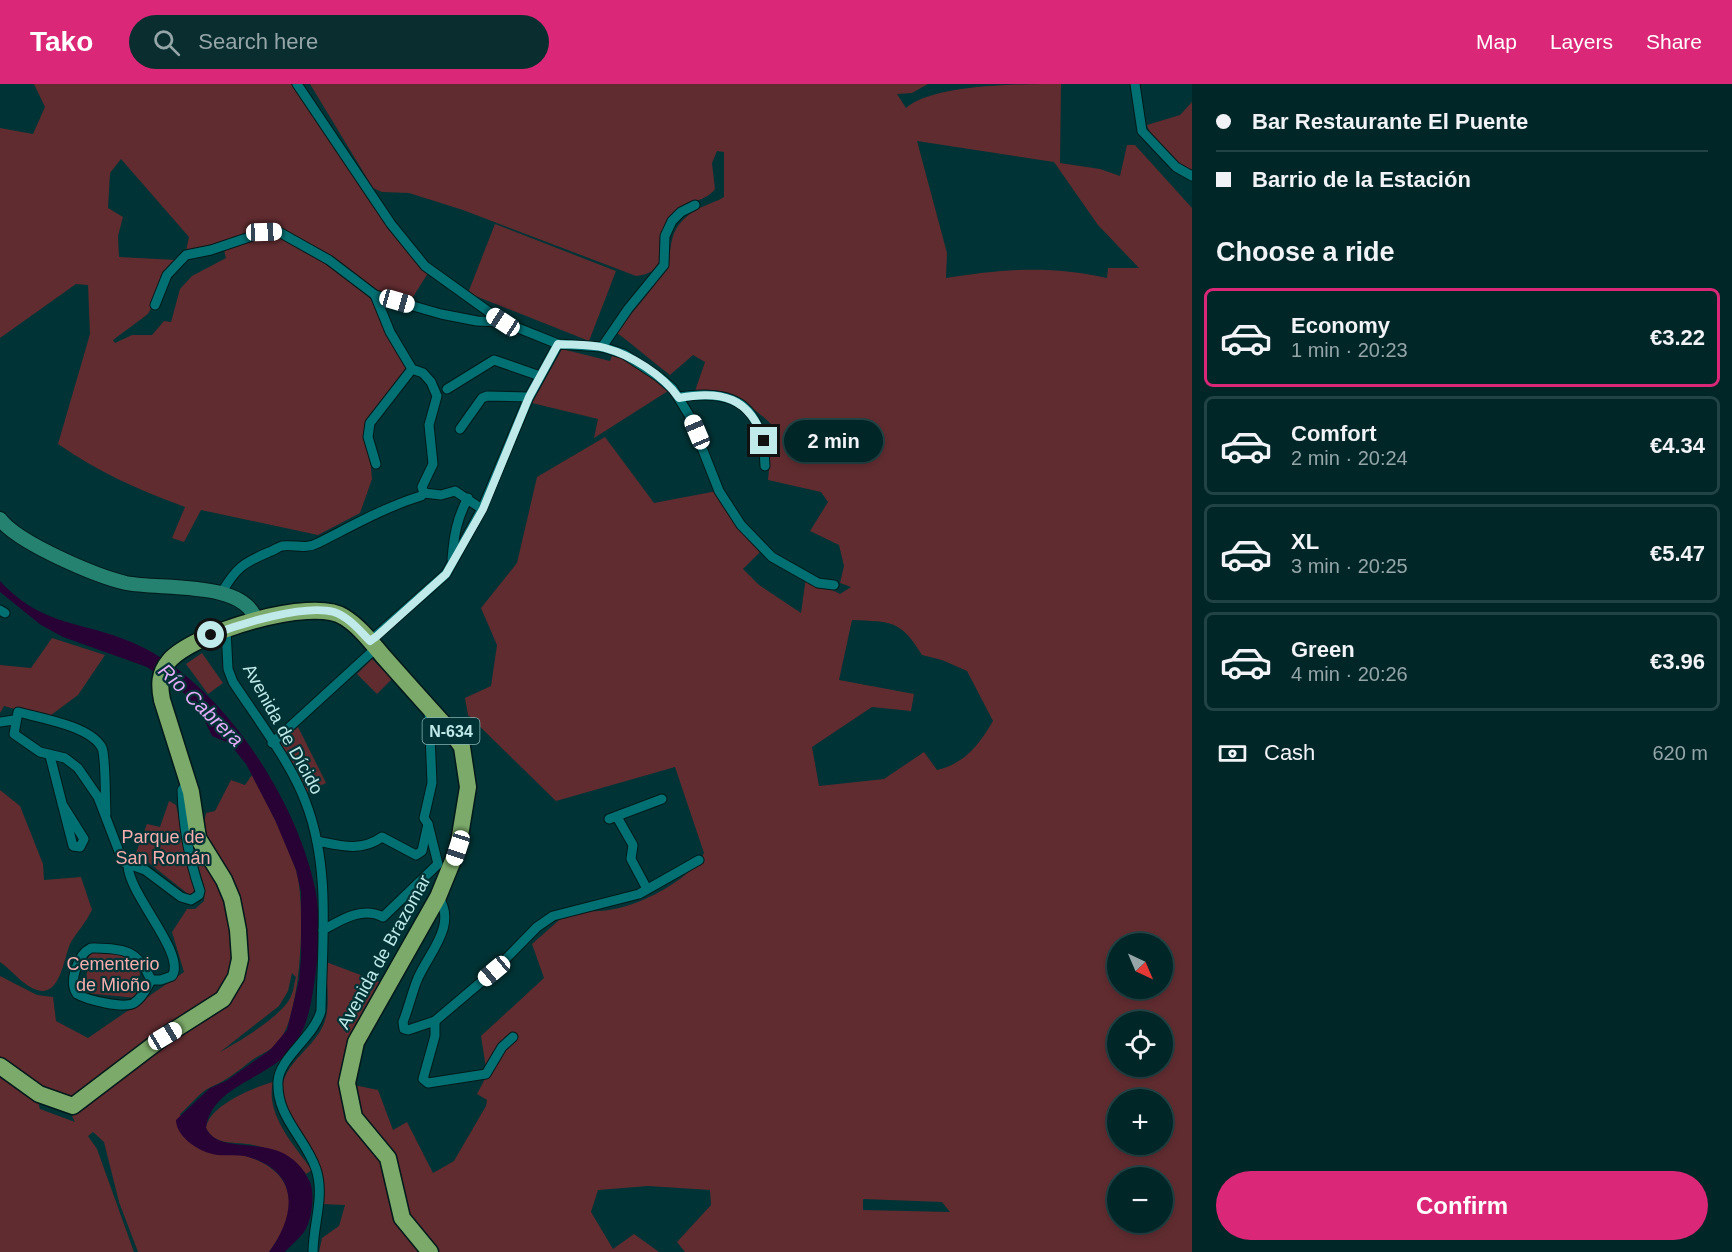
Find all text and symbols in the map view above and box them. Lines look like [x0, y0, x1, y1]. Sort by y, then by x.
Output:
search box [129, 15, 549, 69]
text: Tako [30, 26, 93, 57]
icon: search [150, 26, 183, 59]
text: Search here [198, 29, 318, 54]
text: Map [1476, 30, 1517, 53]
text: Layers [1550, 30, 1613, 53]
text: Share [1646, 30, 1702, 53]
text: Bar Restaurante El Puente [1252, 109, 1528, 134]
text: Barrio de la Estación [1252, 167, 1471, 192]
car [246, 222, 282, 242]
text: Choose a ride [1216, 237, 1395, 267]
car [377, 287, 417, 315]
car [483, 305, 523, 339]
icon: car [1219, 311, 1273, 365]
text: Economy [1291, 313, 1390, 338]
text: €3.22 [1650, 325, 1705, 350]
text: 1 min · 20:23 [1291, 339, 1408, 361]
car [682, 412, 712, 452]
icon: car [1219, 419, 1273, 473]
callout: 2 min [785, 420, 884, 462]
text: Comfort [1291, 421, 1377, 446]
route end [750, 427, 777, 454]
text: 2 min [807, 430, 860, 452]
text: €4.34 [1650, 433, 1705, 458]
text: 2 min · 20:24 [1291, 447, 1408, 469]
icon: car [1219, 527, 1273, 581]
text: XL [1291, 529, 1319, 554]
text: €5.47 [1650, 541, 1705, 566]
text: 3 min · 20:25 [1291, 555, 1408, 577]
route start [197, 621, 224, 648]
icon: car [1219, 635, 1273, 689]
text: Green [1291, 637, 1355, 662]
text: €3.96 [1650, 649, 1705, 674]
water label: Río Cabrera [154, 659, 248, 751]
street label: Avenida de Dícido [239, 660, 327, 798]
text: 4 min · 20:26 [1291, 663, 1408, 685]
road number: N-634 [422, 718, 480, 744]
icon: cash [1216, 737, 1249, 770]
text: Cash [1264, 740, 1315, 765]
text: 620 m [1652, 742, 1708, 764]
park label: Parque de San Román [115, 827, 211, 868]
car [444, 828, 472, 868]
street label: Avenida de Brazomar [333, 872, 435, 1032]
north arrow [1107, 933, 1173, 999]
map controls [1107, 933, 1173, 1233]
car [474, 953, 514, 989]
park label: Cementerio de Mioño [66, 954, 160, 995]
button: locate [1107, 1011, 1173, 1077]
car [145, 1019, 185, 1053]
button: + [1107, 1089, 1173, 1155]
button: − [1107, 1167, 1173, 1233]
button: Confirm [1216, 1171, 1708, 1240]

